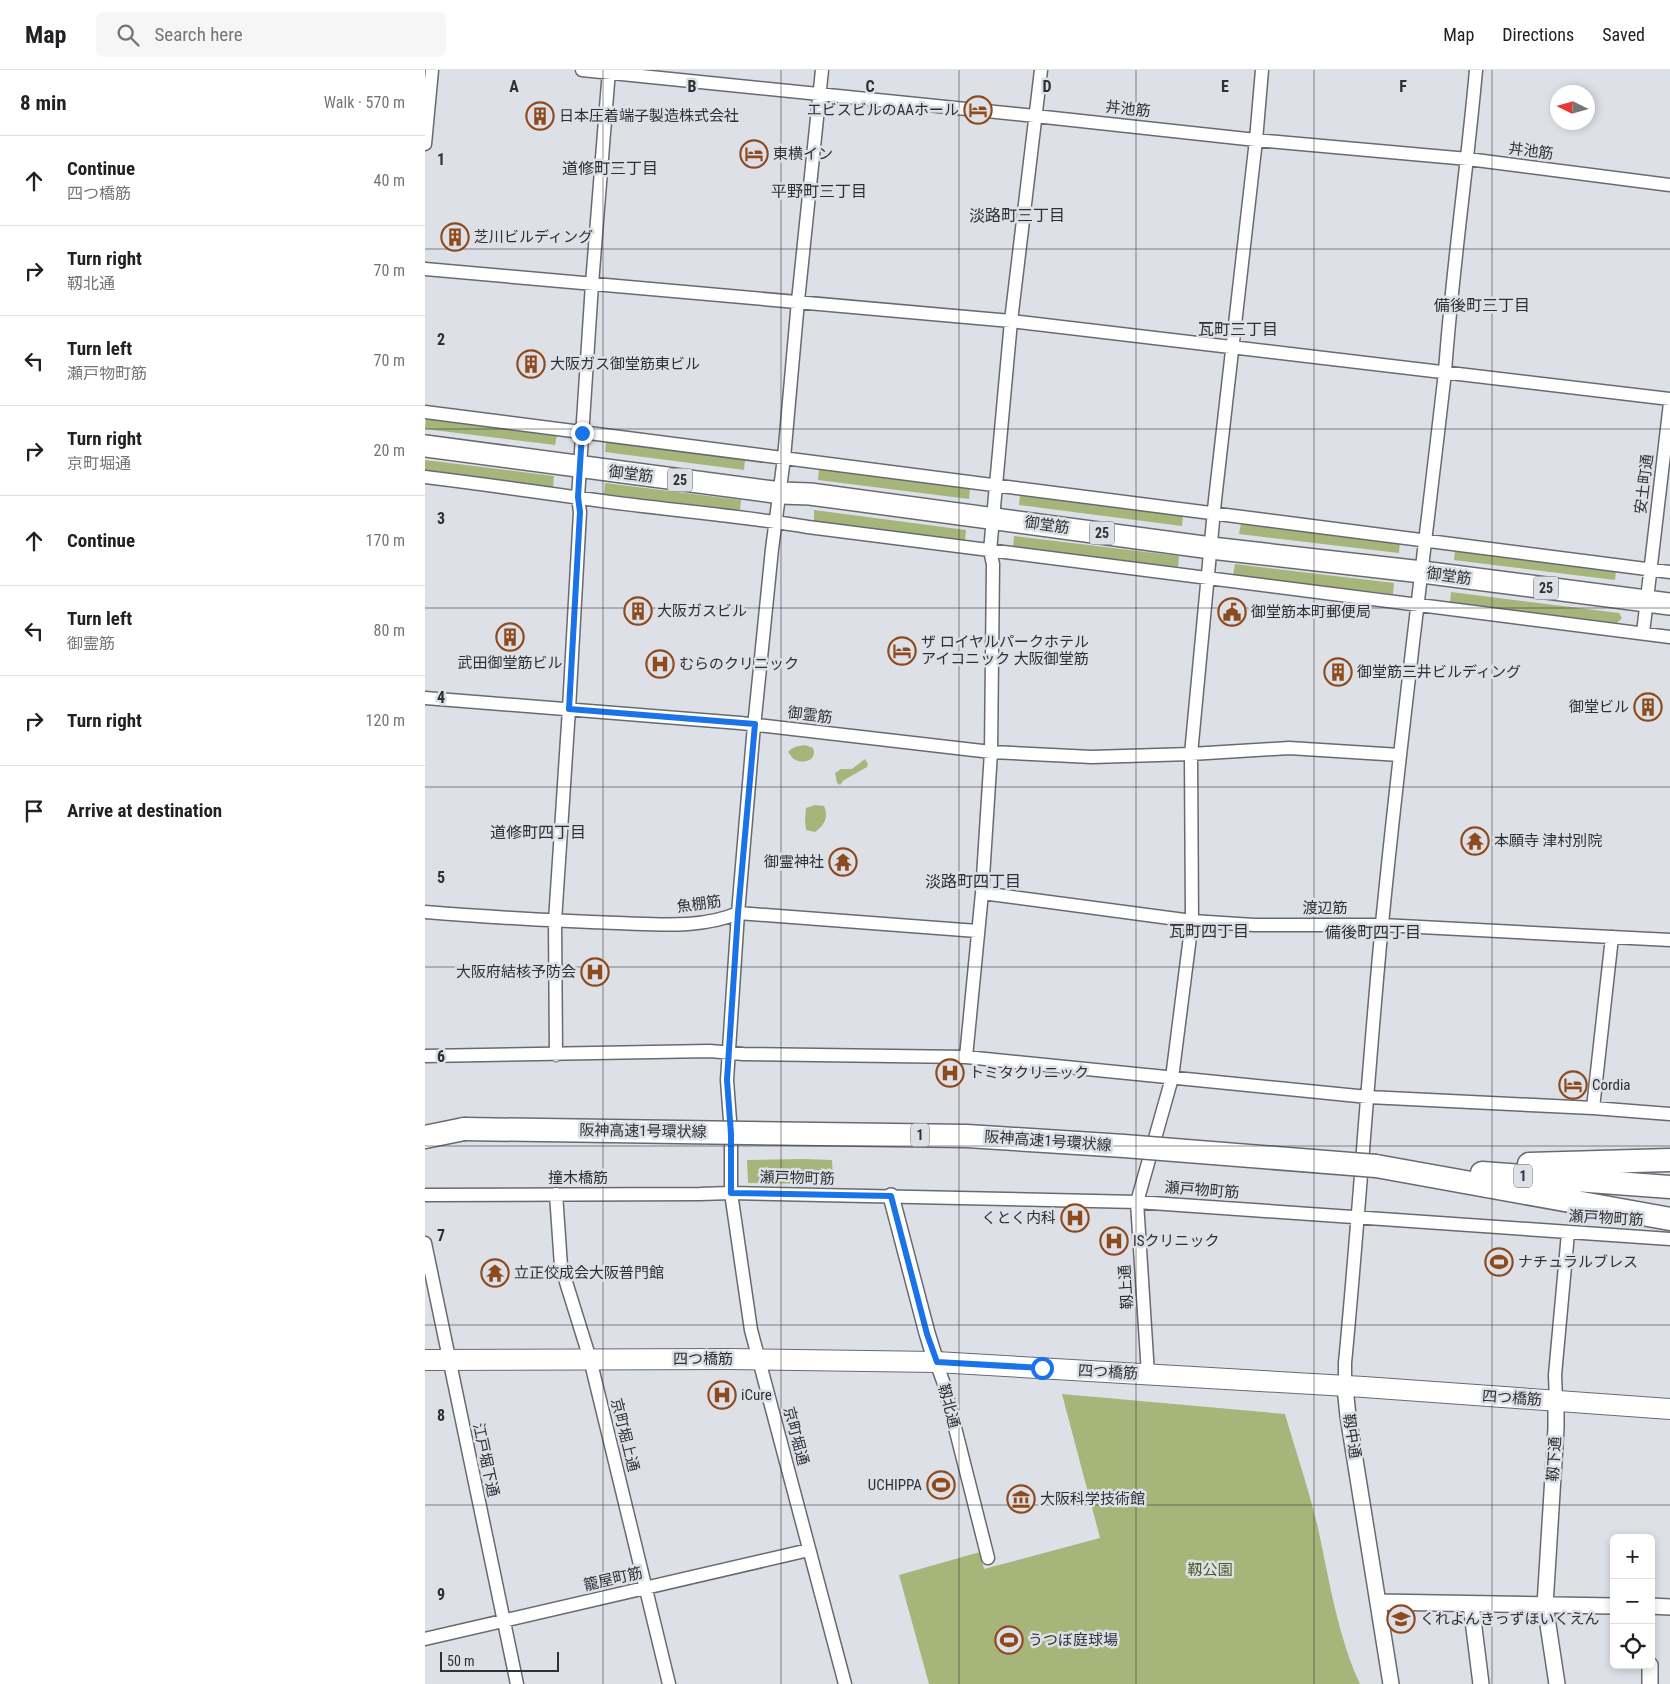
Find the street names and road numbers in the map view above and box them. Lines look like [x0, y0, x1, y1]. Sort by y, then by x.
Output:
street label: 丼池筋 [1105, 98, 1151, 120]
street label: 丼池筋 [1508, 139, 1554, 163]
street label: 安土町通 [1631, 453, 1657, 515]
street label: 御堂筋 [608, 462, 654, 486]
road number: 25 [667, 468, 693, 492]
street label: 御堂筋 [1023, 513, 1071, 537]
road number: 25 [1089, 522, 1115, 544]
street label: 御堂筋 [1425, 564, 1473, 588]
road number: 25 [1533, 576, 1559, 600]
street label: 御霊筋 [787, 703, 833, 727]
street label: 魚棚筋 [675, 892, 723, 916]
street label: 渡辺筋 [1302, 899, 1348, 917]
street label: 阪神高速1号環状線 [579, 1121, 707, 1141]
road number: 1 [911, 1124, 929, 1146]
street label: 阪神高速1号環状線 [984, 1128, 1112, 1154]
road number: 1 [1514, 1164, 1532, 1188]
street label: 瀬戸物町筋 [759, 1168, 835, 1188]
street label: 撞木橋筋 [548, 1169, 608, 1187]
street label: 瀬戸物町筋 [1164, 1178, 1240, 1202]
street label: 瀬戸物町筋 [1568, 1207, 1644, 1229]
street label: 靱上通 [1115, 1264, 1137, 1310]
street label: 四つ橋筋 [673, 1350, 733, 1368]
street label: 四つ橋筋 [1078, 1361, 1138, 1383]
street label: 靱北通 [934, 1382, 964, 1430]
street label: 四つ橋筋 [1481, 1387, 1543, 1409]
street label: 京町堀上通 [607, 1396, 643, 1474]
street label: 京町堀通 [780, 1405, 812, 1467]
street label: 靱中通 [1340, 1412, 1364, 1460]
street label: 江戸堀下通 [469, 1421, 503, 1499]
street label: 靱下通 [1543, 1436, 1565, 1482]
street label: 籠屋町筋 [582, 1563, 644, 1595]

